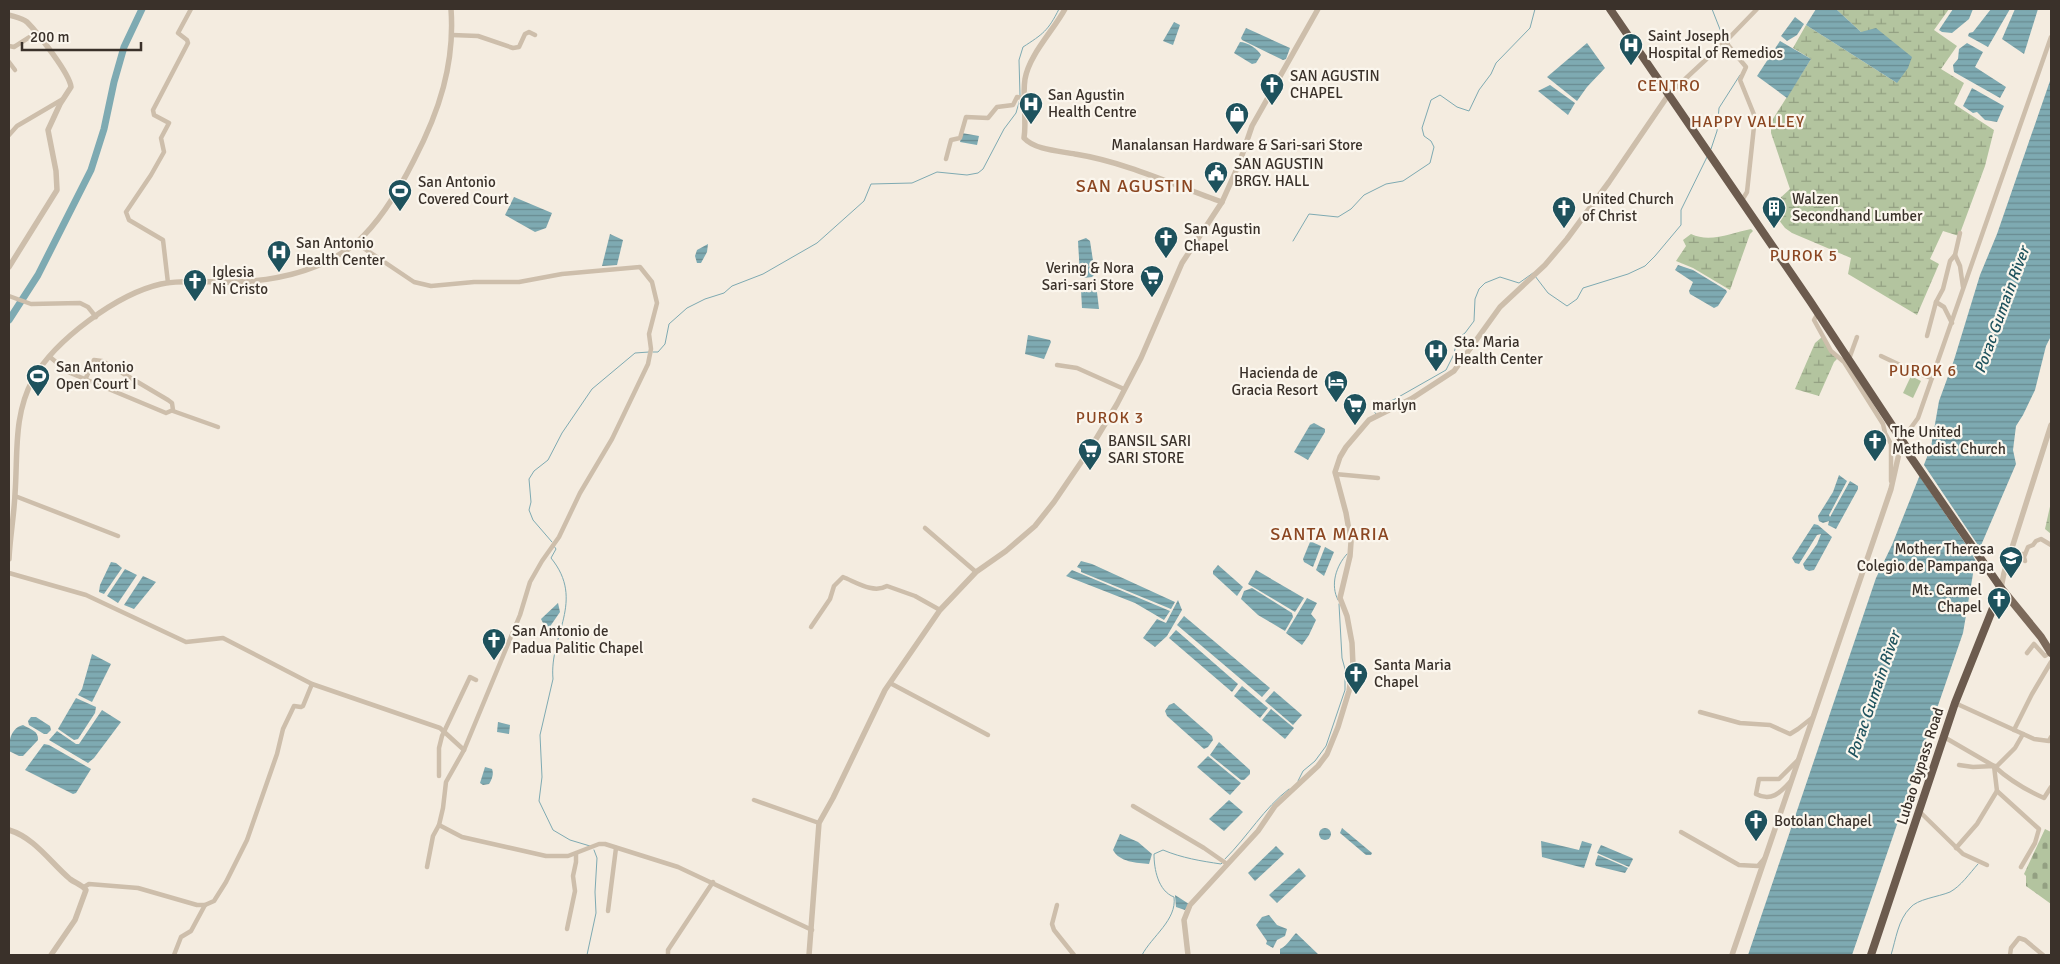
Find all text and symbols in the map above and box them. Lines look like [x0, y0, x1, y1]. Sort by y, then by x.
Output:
scale bar [22, 20, 141, 52]
place label: Saint Joseph Hospital of Remedios [1648, 27, 1784, 62]
text: 200 m [30, 28, 70, 46]
hospital icon: Saint Joseph Hospital of Remedios [1618, 32, 1644, 66]
place label: SAN AGUSTIN CHAPEL [1290, 67, 1380, 102]
church icon: SAN AGUSTIN CHAPEL [1259, 72, 1285, 106]
district label: CENTRO [1637, 76, 1701, 96]
place label: San Agustin Health Centre [1048, 86, 1137, 121]
hospital icon: San Agustin Health Centre [1018, 91, 1044, 125]
shop icon: Manalansan Hardware & Sari-sari Store [1224, 101, 1250, 135]
district label: HAPPY VALLEY [1691, 112, 1805, 132]
place label: Manalansan Hardware & Sari-sari Store [1111, 136, 1363, 154]
place label: SAN AGUSTIN BRGY. HALL [1234, 155, 1324, 190]
public building icon: SAN AGUSTIN BRGY. HALL [1203, 160, 1229, 194]
place label: San Antonio Covered Court [418, 173, 509, 208]
district label: SAN AGUSTIN [1076, 175, 1194, 197]
sports icon: San Antonio Covered Court [387, 178, 413, 212]
place label: United Church of Christ [1582, 190, 1674, 225]
place label: Walzen Secondhand Lumber [1792, 190, 1923, 225]
church icon: United Church of Christ [1551, 195, 1577, 229]
building icon: Walzen Secondhand Lumber [1761, 195, 1787, 229]
place label: San Agustin Chapel [1184, 220, 1261, 255]
church icon: San Agustin Chapel [1153, 225, 1179, 259]
place label: San Antonio Health Center [296, 234, 385, 269]
hospital icon: San Antonio Health Center [266, 239, 292, 273]
water label: Porac Gumain River [1970, 242, 2035, 376]
district label: PUROK 5 [1770, 246, 1838, 266]
place label: Vering & Nora Sari-sari Store [1042, 259, 1134, 294]
place label: Iglesia Ni Cristo [212, 263, 268, 298]
supermarket icon: Vering & Nora Sari-sari Store [1139, 264, 1165, 298]
church icon: Iglesia Ni Cristo [182, 268, 208, 302]
place label: Sta. Maria Health Center [1454, 333, 1543, 368]
hospital icon: Sta. Maria Health Center [1423, 338, 1449, 372]
place label: San Antonio Open Court I [56, 358, 137, 393]
district label: PUROK 6 [1889, 361, 1957, 381]
sports icon: San Antonio Open Court I [25, 363, 51, 397]
place label: Hacienda de Gracia Resort [1231, 364, 1318, 399]
hotel icon: Hacienda de Gracia Resort [1323, 369, 1349, 403]
supermarket icon: marlyn [1342, 392, 1368, 426]
place label: marlyn [1372, 396, 1417, 414]
district label: PUROK 3 [1076, 408, 1144, 428]
place label: The United Methodist Church [1892, 423, 2006, 458]
church icon: The United Methodist Church [1862, 428, 1888, 462]
place label: BANSIL SARI SARI STORE [1108, 432, 1191, 467]
supermarket icon: BANSIL SARI SARI STORE [1077, 437, 1103, 471]
district label: SANTA MARIA [1270, 523, 1390, 545]
place label: Mother Theresa Colegio de Pampanga [1857, 540, 1994, 575]
school or university icon: Mother Theresa Colegio de Pampanga [1998, 545, 2024, 579]
place label: Mt. Carmel Chapel [1911, 581, 1982, 616]
church icon: Mt. Carmel Chapel [1986, 586, 2012, 620]
place label: San Antonio de Padua Palitic Chapel [512, 622, 643, 657]
church icon: San Antonio de Padua Palitic Chapel [481, 627, 507, 661]
water label: Porac Gumain River [1843, 627, 1906, 761]
place label: Santa Maria Chapel [1374, 656, 1451, 691]
church icon: Santa Maria Chapel [1343, 661, 1369, 695]
street label: Lubao Bypass Road [1893, 705, 1947, 827]
church icon: Botolan Chapel [1743, 808, 1769, 842]
place label: Botolan Chapel [1774, 812, 1872, 830]

